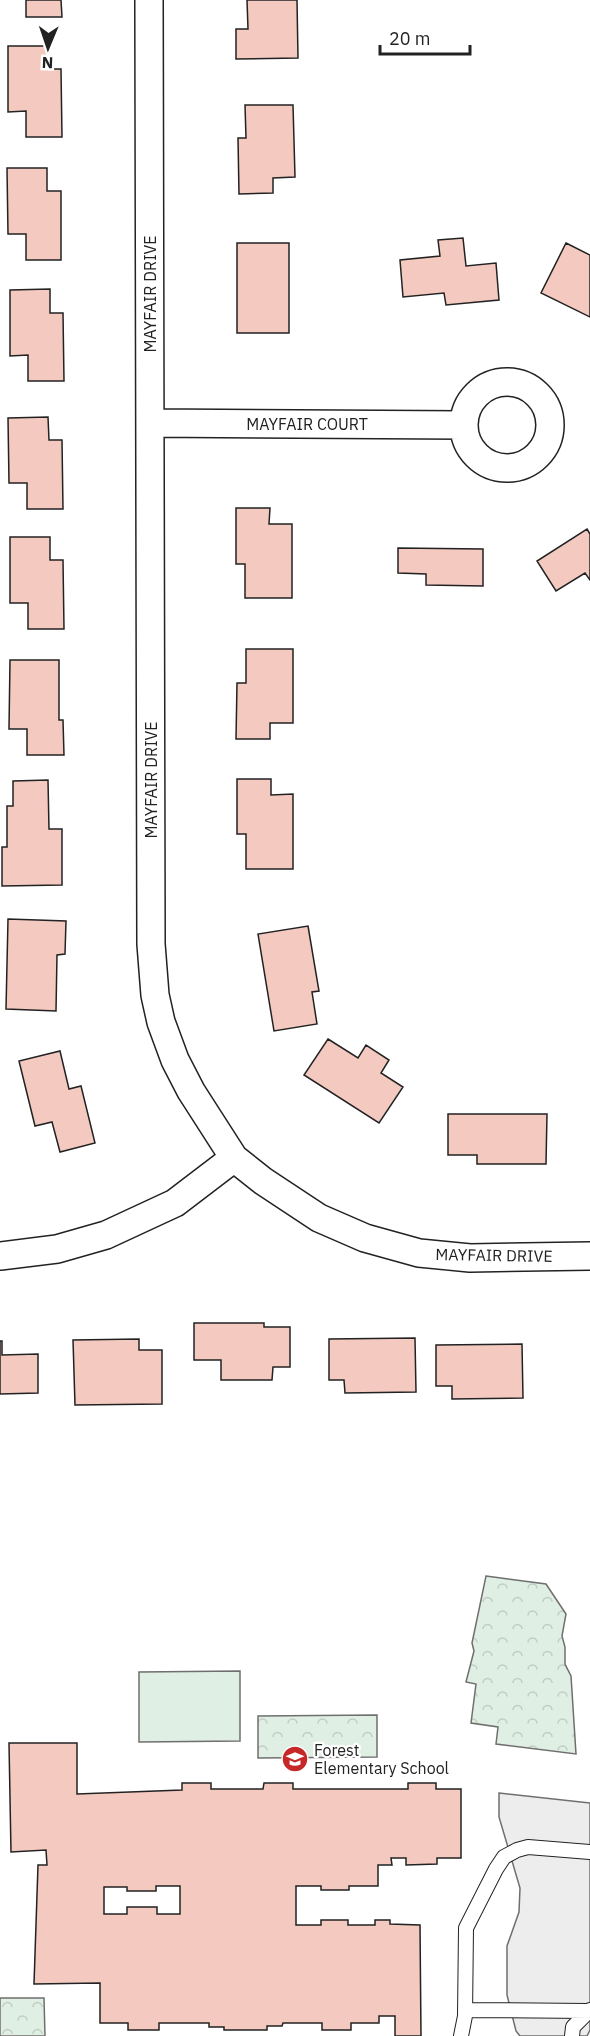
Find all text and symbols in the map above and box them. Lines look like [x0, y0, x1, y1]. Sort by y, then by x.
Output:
north arrow [18, 18, 78, 78]
scale bar [380, 18, 470, 56]
text: 20 m [389, 27, 431, 50]
text: N [41, 53, 54, 73]
street label: MAYFAIR DRIVE [140, 235, 160, 353]
street label: MAYFAIR COURT [246, 414, 368, 434]
street label: MAYFAIR DRIVE [141, 721, 161, 839]
street label: MAYFAIR DRIVE [435, 1244, 553, 1266]
place label: Forest Elementary School [314, 1740, 449, 1778]
school or university icon: Forest Elementary School [280, 1744, 310, 1774]

